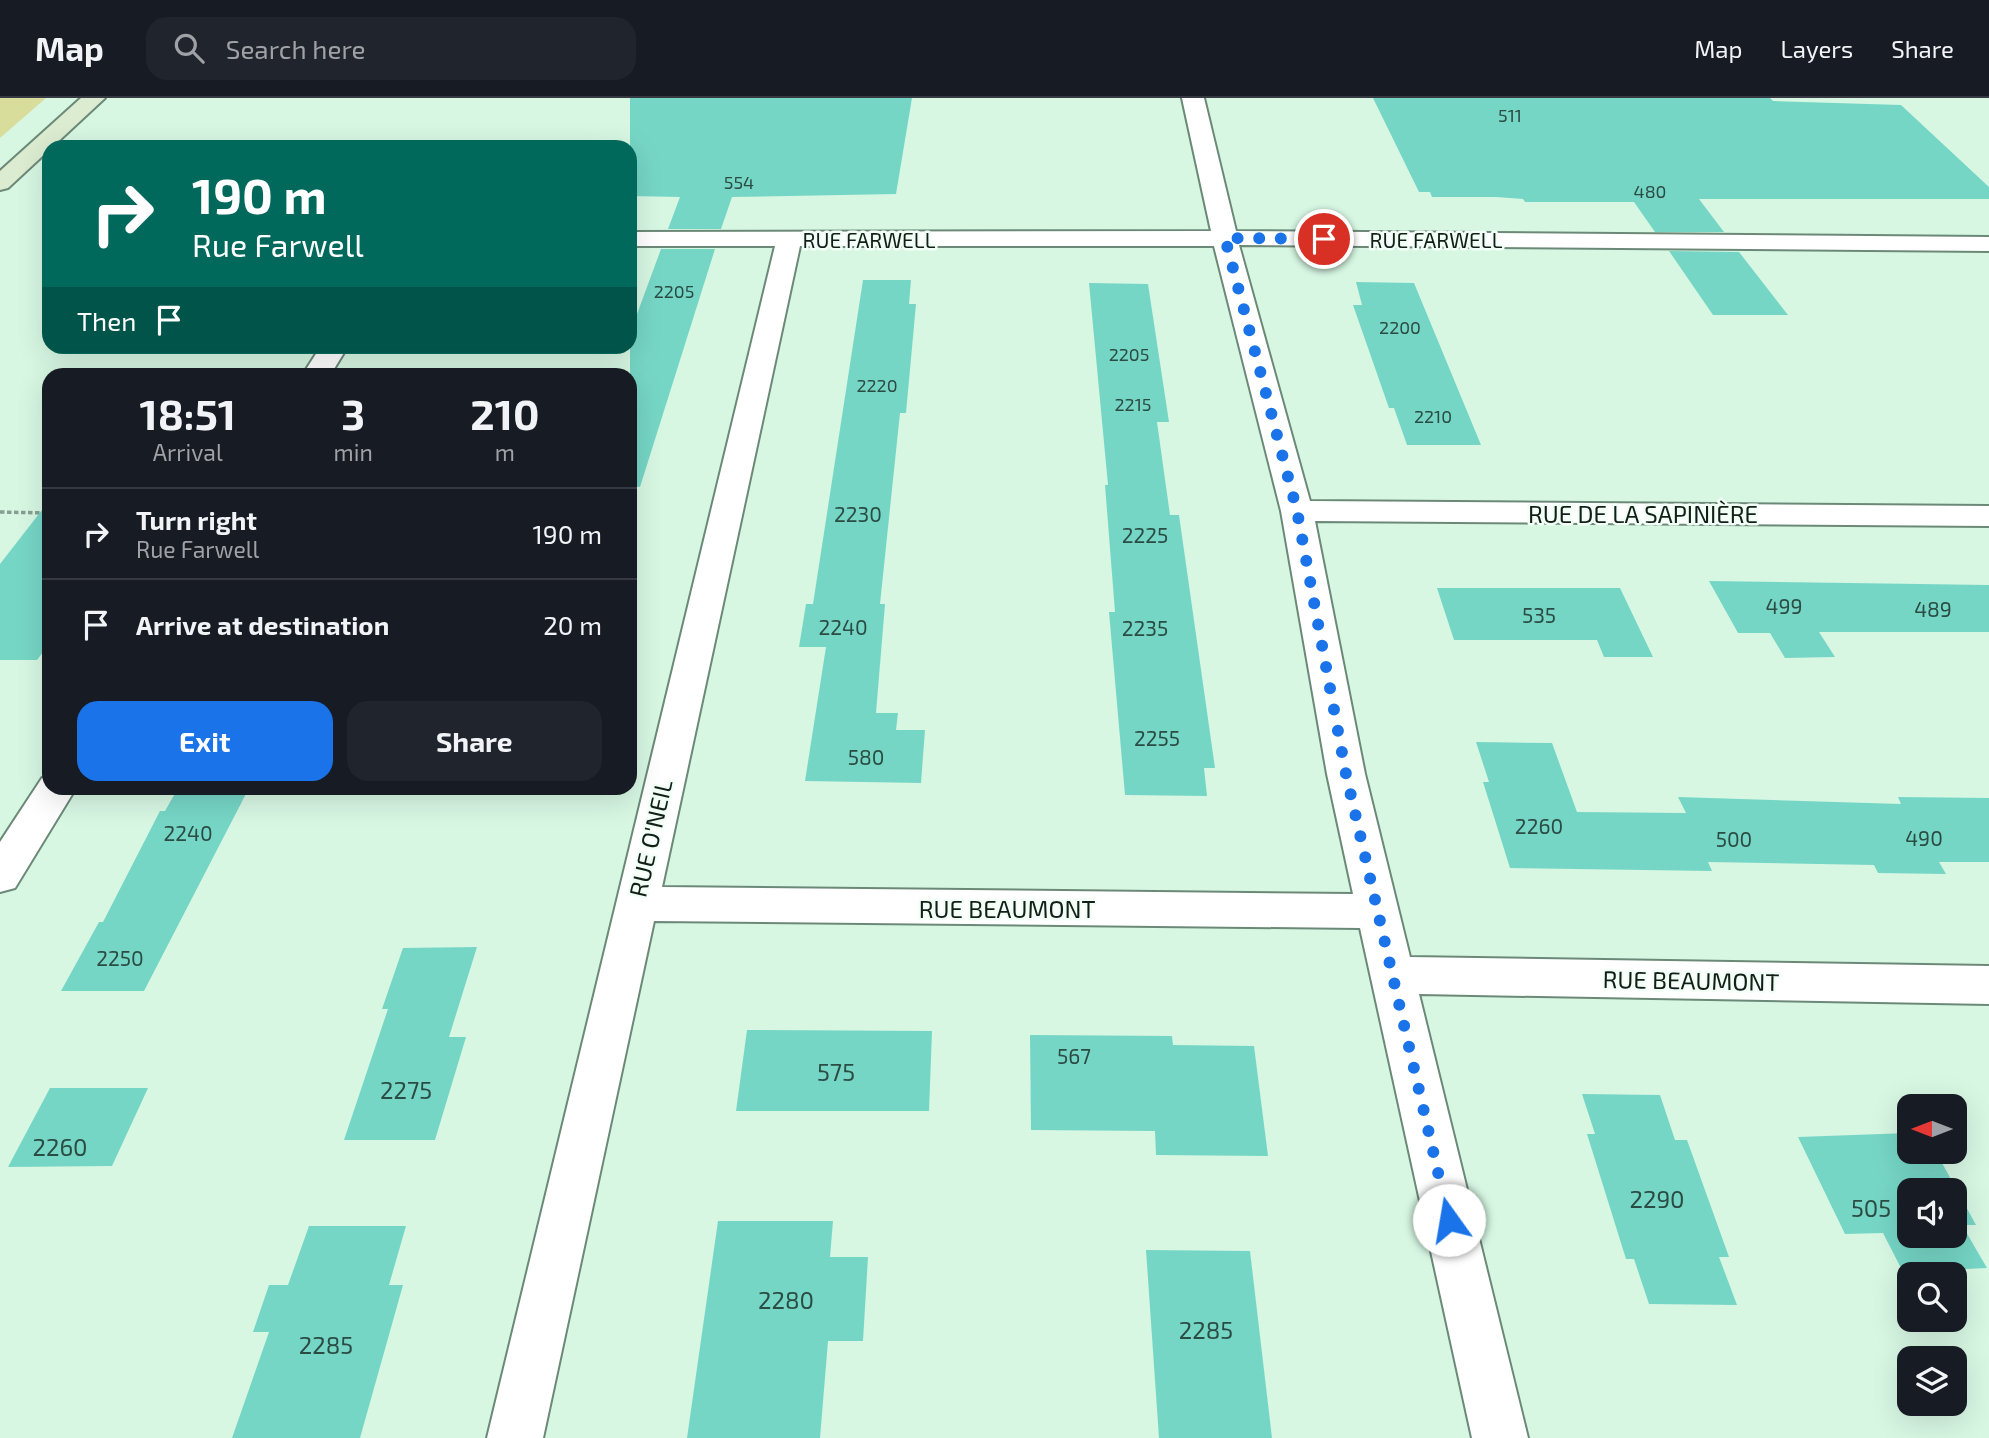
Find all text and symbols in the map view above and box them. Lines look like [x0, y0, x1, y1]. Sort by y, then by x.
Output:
search box [146, 17, 636, 80]
text: Map [35, 28, 104, 68]
icon: search [170, 29, 208, 67]
text: Search here [226, 33, 365, 64]
text: Map [1694, 34, 1742, 63]
text: Layers [1780, 34, 1853, 63]
text: Share [1891, 34, 1954, 63]
house number: 511 [1498, 104, 1522, 126]
text: 190 m [192, 165, 327, 224]
icon: right [77, 168, 168, 259]
house number: 554 [724, 171, 754, 193]
house number: 480 [1634, 180, 1666, 202]
pin [1294, 209, 1354, 269]
icon: arrive [1305, 220, 1343, 258]
text: Rue Farwell [192, 225, 364, 263]
street label: RUE FARWELL [803, 227, 936, 252]
street label: RUE FARWELL [1370, 227, 1503, 252]
house number: 2205 [654, 280, 694, 302]
icon: arrive [150, 301, 188, 339]
text: Then [77, 305, 136, 336]
house number: 2200 [1379, 316, 1421, 338]
house number: 2205 [1109, 343, 1149, 365]
house number: 2220 [856, 374, 898, 396]
text: 18:51 [140, 388, 236, 438]
text: 3 [341, 388, 365, 438]
text: 210 [470, 388, 539, 438]
house number: 2215 [1114, 393, 1152, 415]
house number: 2210 [1414, 405, 1452, 427]
text: Arrival [153, 438, 223, 466]
text: min [334, 438, 373, 466]
text: m [495, 438, 515, 466]
street label: RUE DE LA SAPINIÈRE [1528, 499, 1758, 528]
house number: 2230 [834, 501, 882, 526]
text: Turn right [136, 504, 257, 535]
icon: right [77, 515, 115, 553]
text: 190 m [533, 518, 602, 549]
house number: 2225 [1122, 522, 1168, 547]
text: Rue Farwell [136, 535, 259, 563]
house number: 499 [1766, 593, 1802, 618]
house number: 489 [1914, 596, 1952, 621]
house number: 535 [1522, 602, 1556, 627]
icon: arrive [77, 606, 115, 644]
text: Arrive at destination [136, 609, 389, 640]
text: 20 m [543, 609, 602, 640]
house number: 2240 [818, 614, 868, 639]
house number: 2235 [1122, 615, 1168, 640]
button: Exit [77, 701, 333, 781]
button: Share [347, 701, 602, 781]
house number: 2255 [1134, 725, 1180, 750]
house number: 580 [848, 744, 884, 769]
street label: RUE O'NEIL [622, 776, 678, 900]
house number: 2260 [1515, 813, 1563, 838]
house number: 2240 [163, 820, 213, 845]
house number: 490 [1905, 825, 1943, 850]
house number: 500 [1716, 826, 1752, 851]
street label: RUE BEAUMONT [919, 894, 1095, 923]
house number: 2250 [96, 945, 144, 970]
street label: RUE BEAUMONT [1602, 964, 1780, 996]
house number: 567 [1057, 1043, 1091, 1068]
house number: 575 [817, 1057, 855, 1086]
house number: 2275 [380, 1075, 432, 1104]
north arrow [1897, 1094, 1967, 1164]
map controls [1897, 1094, 1967, 1416]
house number: 2260 [32, 1132, 88, 1161]
button: sound [1897, 1178, 1967, 1248]
position arrow [1412, 1183, 1486, 1257]
house number: 2290 [1629, 1184, 1685, 1213]
house number: 505 [1851, 1193, 1891, 1222]
button: search [1897, 1262, 1967, 1332]
house number: 2280 [758, 1285, 814, 1314]
house number: 2285 [1179, 1315, 1233, 1344]
house number: 2285 [299, 1330, 353, 1359]
button: layers [1897, 1346, 1967, 1416]

